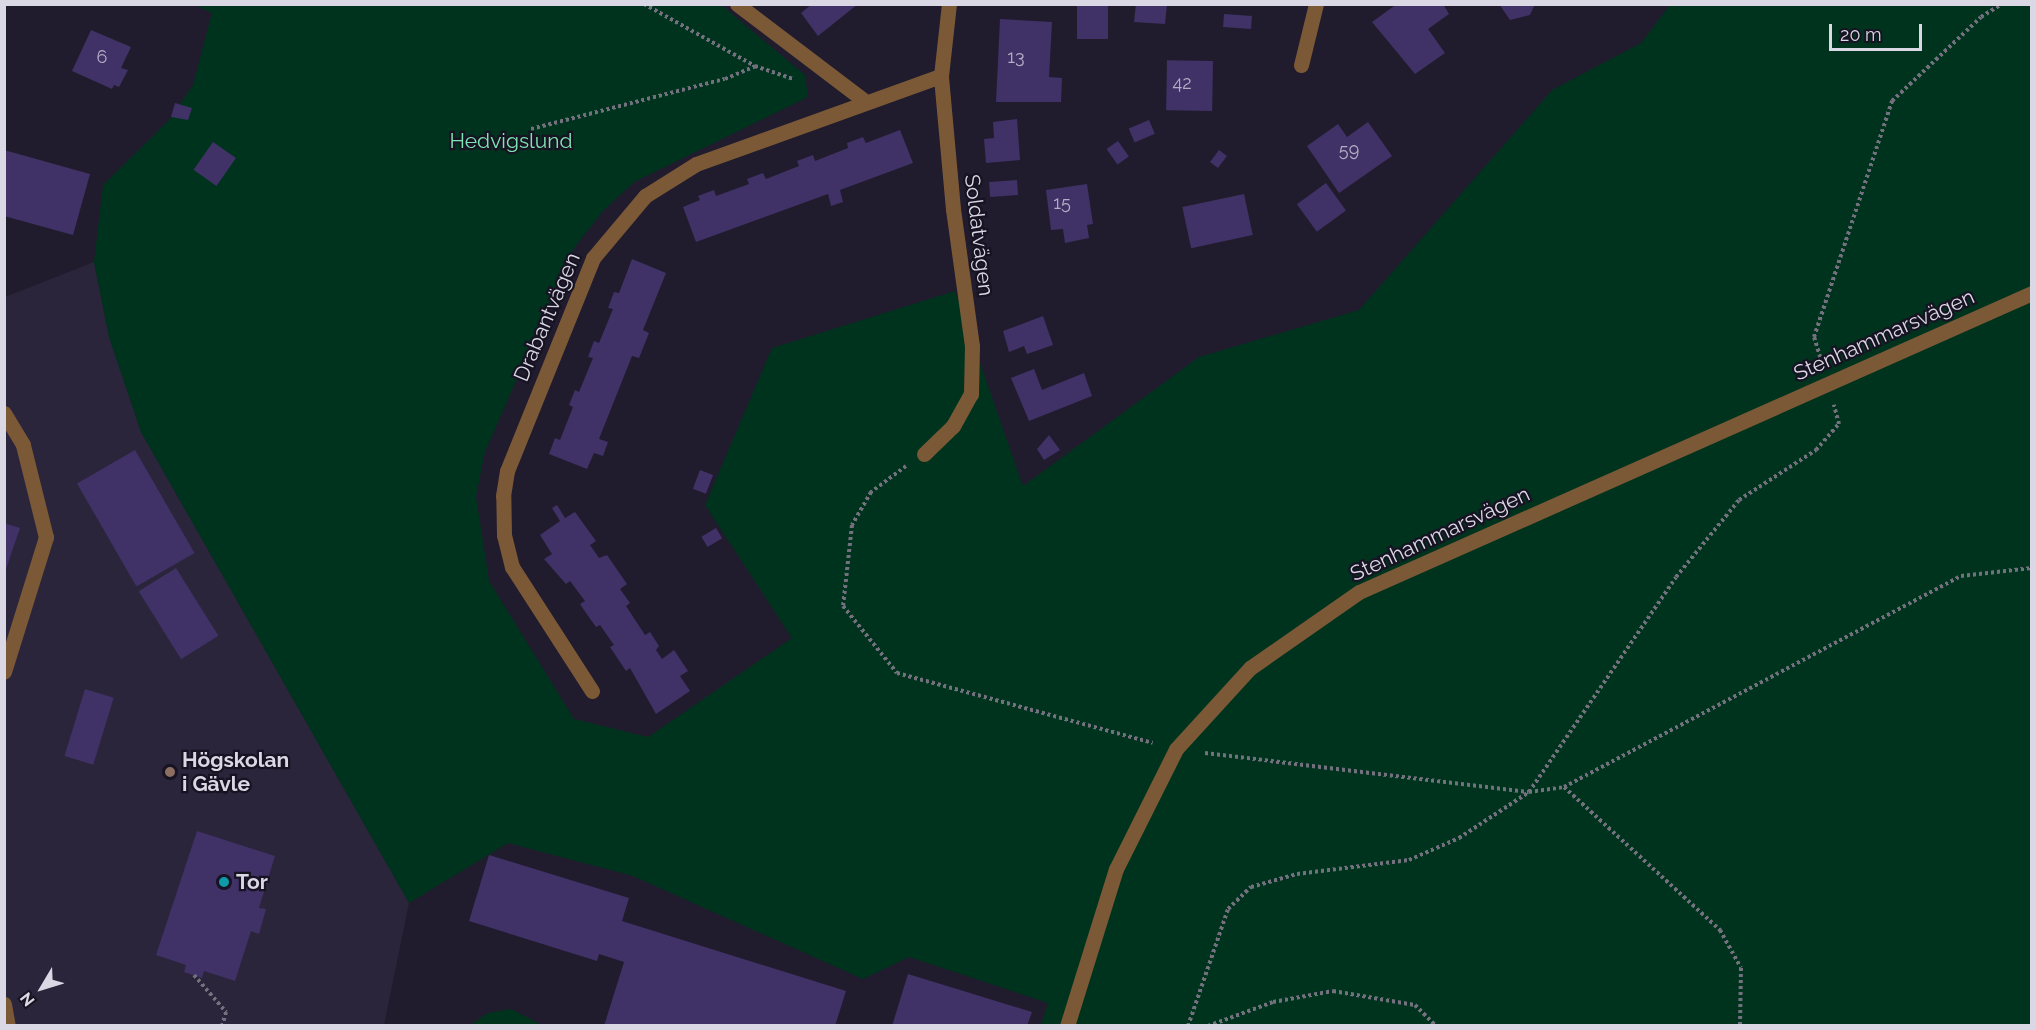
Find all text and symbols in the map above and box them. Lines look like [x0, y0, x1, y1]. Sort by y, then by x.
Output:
scale bar [1832, 12, 1925, 50]
text: 20 m [1840, 24, 1882, 45]
house number: 6 [97, 46, 107, 68]
house number: 13 [1007, 46, 1025, 68]
house number: 42 [1172, 72, 1192, 94]
park label: Hedvigslund [449, 128, 573, 154]
house number: 59 [1339, 139, 1359, 161]
street label: Soldatvägen [959, 173, 999, 297]
house number: 15 [1053, 192, 1071, 214]
street label: Drabantvägen [509, 249, 585, 385]
street label: Stenhammarsvägen [1790, 284, 1978, 386]
street label: Stenhammarsvägen [1346, 481, 1534, 587]
place label: Högskolan i Gävle [182, 747, 289, 797]
marker: Högskolan i Gävle [163, 765, 177, 779]
place label: Tor [236, 869, 268, 895]
marker: Tor [217, 875, 231, 889]
north arrow [12, 958, 72, 1018]
text: N [16, 989, 39, 1010]

